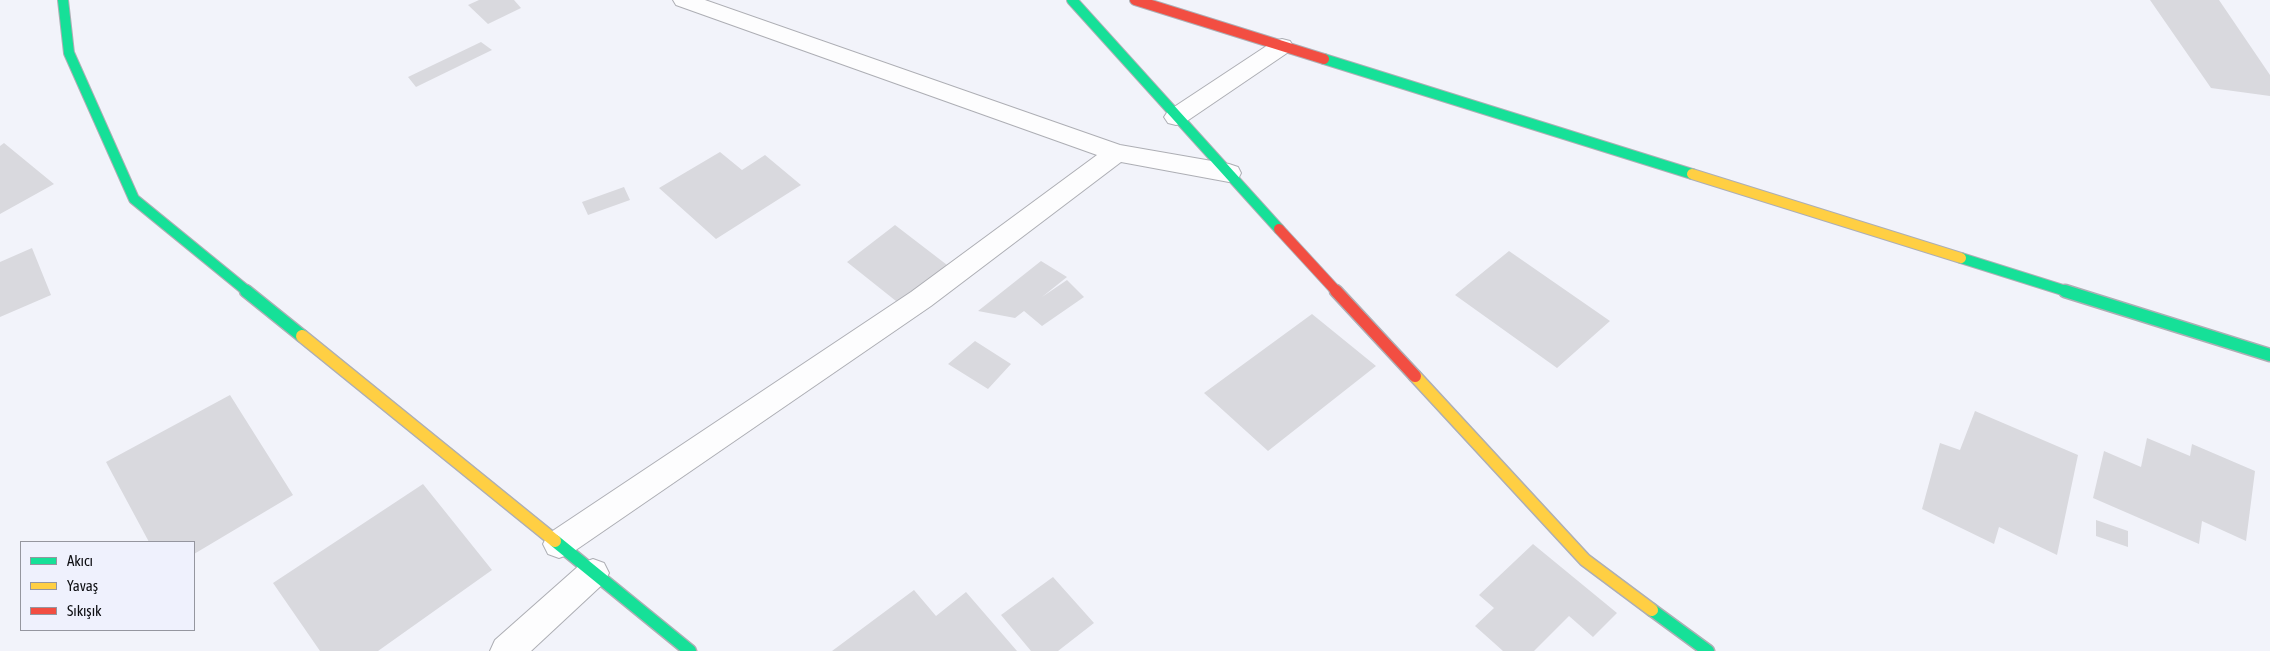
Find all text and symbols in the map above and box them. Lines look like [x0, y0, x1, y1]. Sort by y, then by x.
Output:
legend [20, 541, 195, 631]
text: Akıcı [67, 552, 93, 569]
text: Yavaş [67, 577, 98, 594]
text: Sıkışık [67, 602, 102, 619]

